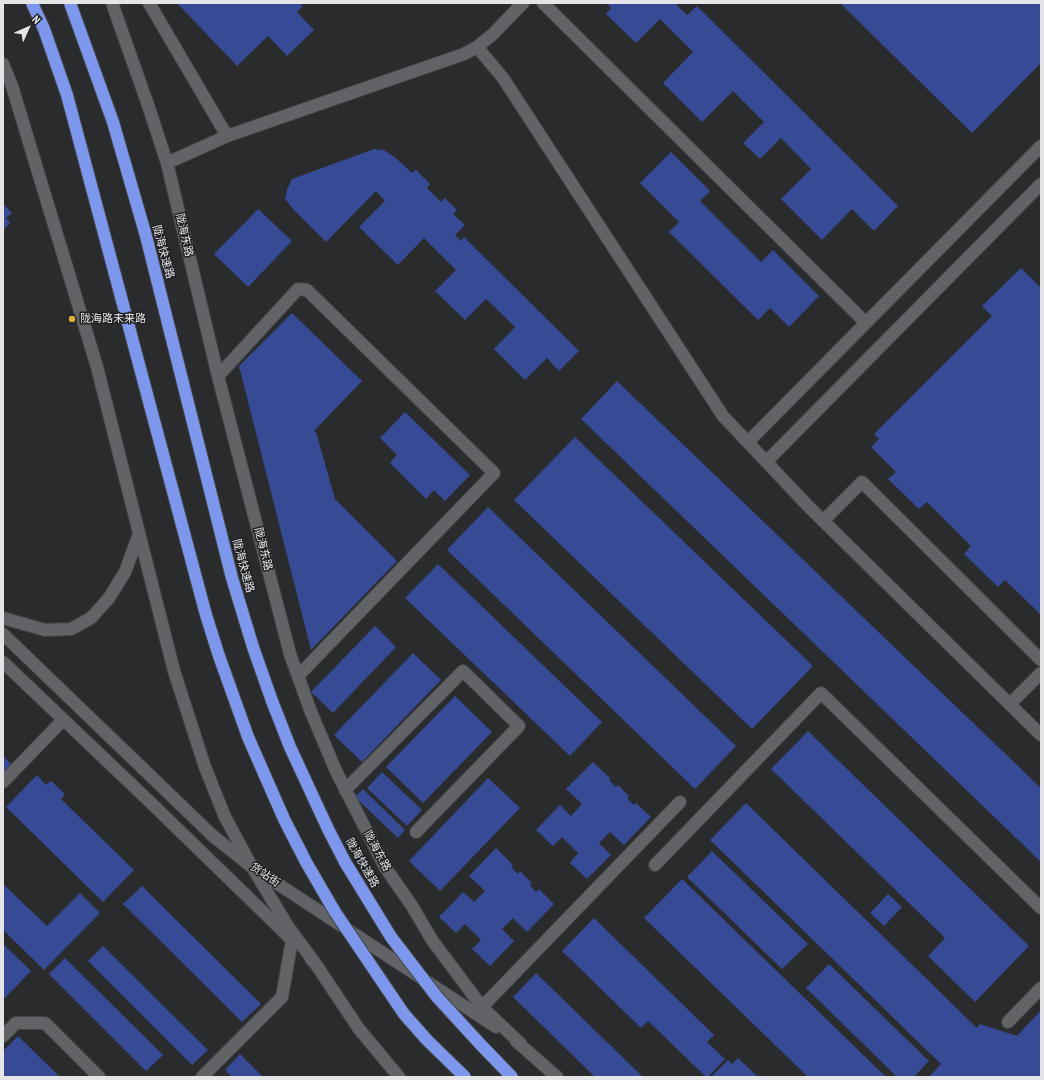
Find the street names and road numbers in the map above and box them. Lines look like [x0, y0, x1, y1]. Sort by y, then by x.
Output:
street label: 陇海东路 [173, 212, 195, 258]
street label: 陇海快速路 [150, 224, 176, 280]
street label: 陇海东路 [251, 526, 275, 572]
street label: 陇海快速路 [230, 538, 256, 594]
street label: 陇海东路 [361, 829, 393, 873]
street label: 陇海快速路 [343, 836, 381, 890]
street label: 货站街 [248, 860, 282, 890]

